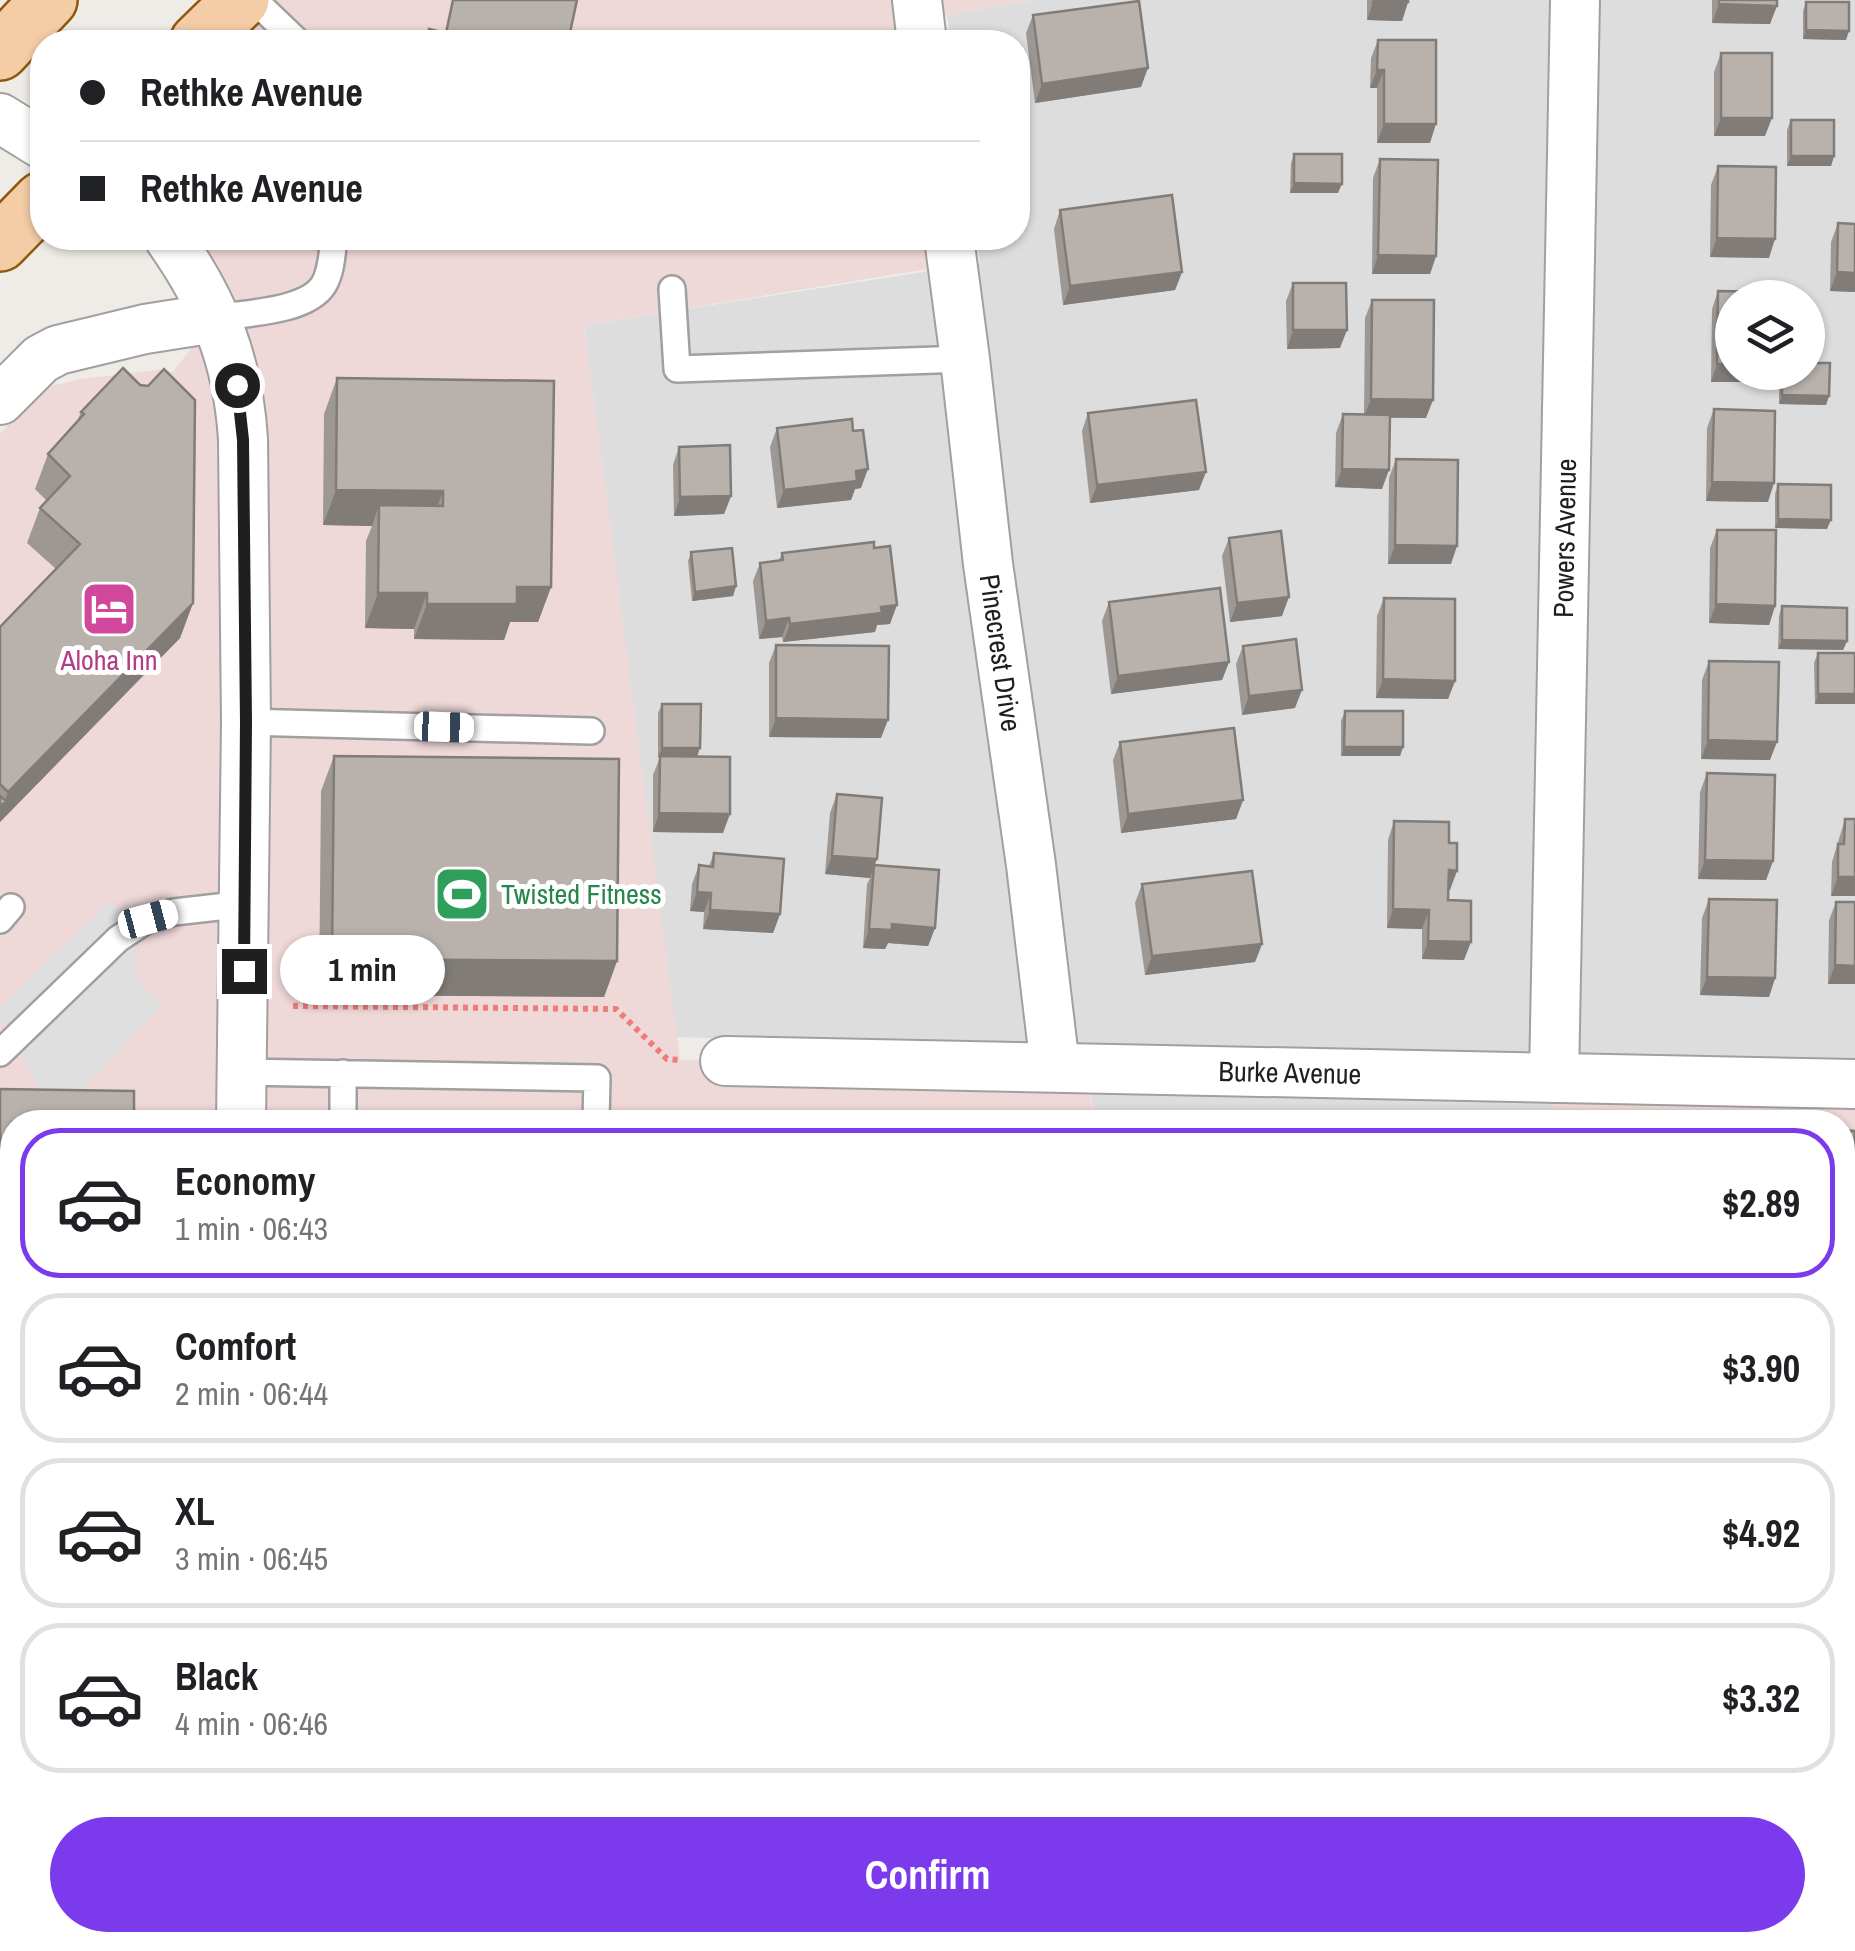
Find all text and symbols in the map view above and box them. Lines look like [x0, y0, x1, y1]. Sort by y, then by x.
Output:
text: Rethke Avenue [140, 67, 363, 118]
text: Rethke Avenue [140, 163, 363, 214]
map controls [1715, 280, 1825, 390]
button: layers [1715, 280, 1825, 390]
route start [215, 363, 260, 408]
street label: Powers Avenue [1544, 458, 1585, 618]
street label: Pinecrest Drive [971, 572, 1031, 734]
hotel icon: Aloha Inn [79, 579, 139, 639]
place label: Aloha Inn [59, 641, 158, 679]
car [413, 711, 475, 743]
sports icon: Twisted Fitness [432, 864, 492, 924]
place label: Twisted Fitness [501, 875, 662, 913]
car [115, 897, 181, 941]
callout: 1 min [279, 936, 444, 1006]
text: 1 min [328, 948, 397, 991]
route end [222, 949, 267, 994]
street label: Burke Avenue [1218, 1052, 1362, 1093]
text: Economy [175, 1156, 315, 1207]
icon: car [55, 1158, 145, 1248]
text: $2.89 [1722, 1178, 1800, 1229]
text: 1 min · 06:43 [175, 1207, 328, 1250]
text: Comfort [175, 1321, 296, 1372]
icon: car [55, 1323, 145, 1413]
text: $3.90 [1722, 1343, 1800, 1394]
text: 2 min · 06:44 [175, 1372, 328, 1415]
text: XL [175, 1486, 215, 1537]
icon: car [55, 1488, 145, 1578]
text: $4.92 [1722, 1508, 1800, 1559]
text: 3 min · 06:45 [175, 1537, 328, 1580]
text: Black [175, 1651, 258, 1702]
icon: car [55, 1653, 145, 1743]
text: $3.32 [1722, 1673, 1800, 1724]
text: 4 min · 06:46 [175, 1702, 328, 1745]
button: Confirm [50, 1817, 1805, 1932]

